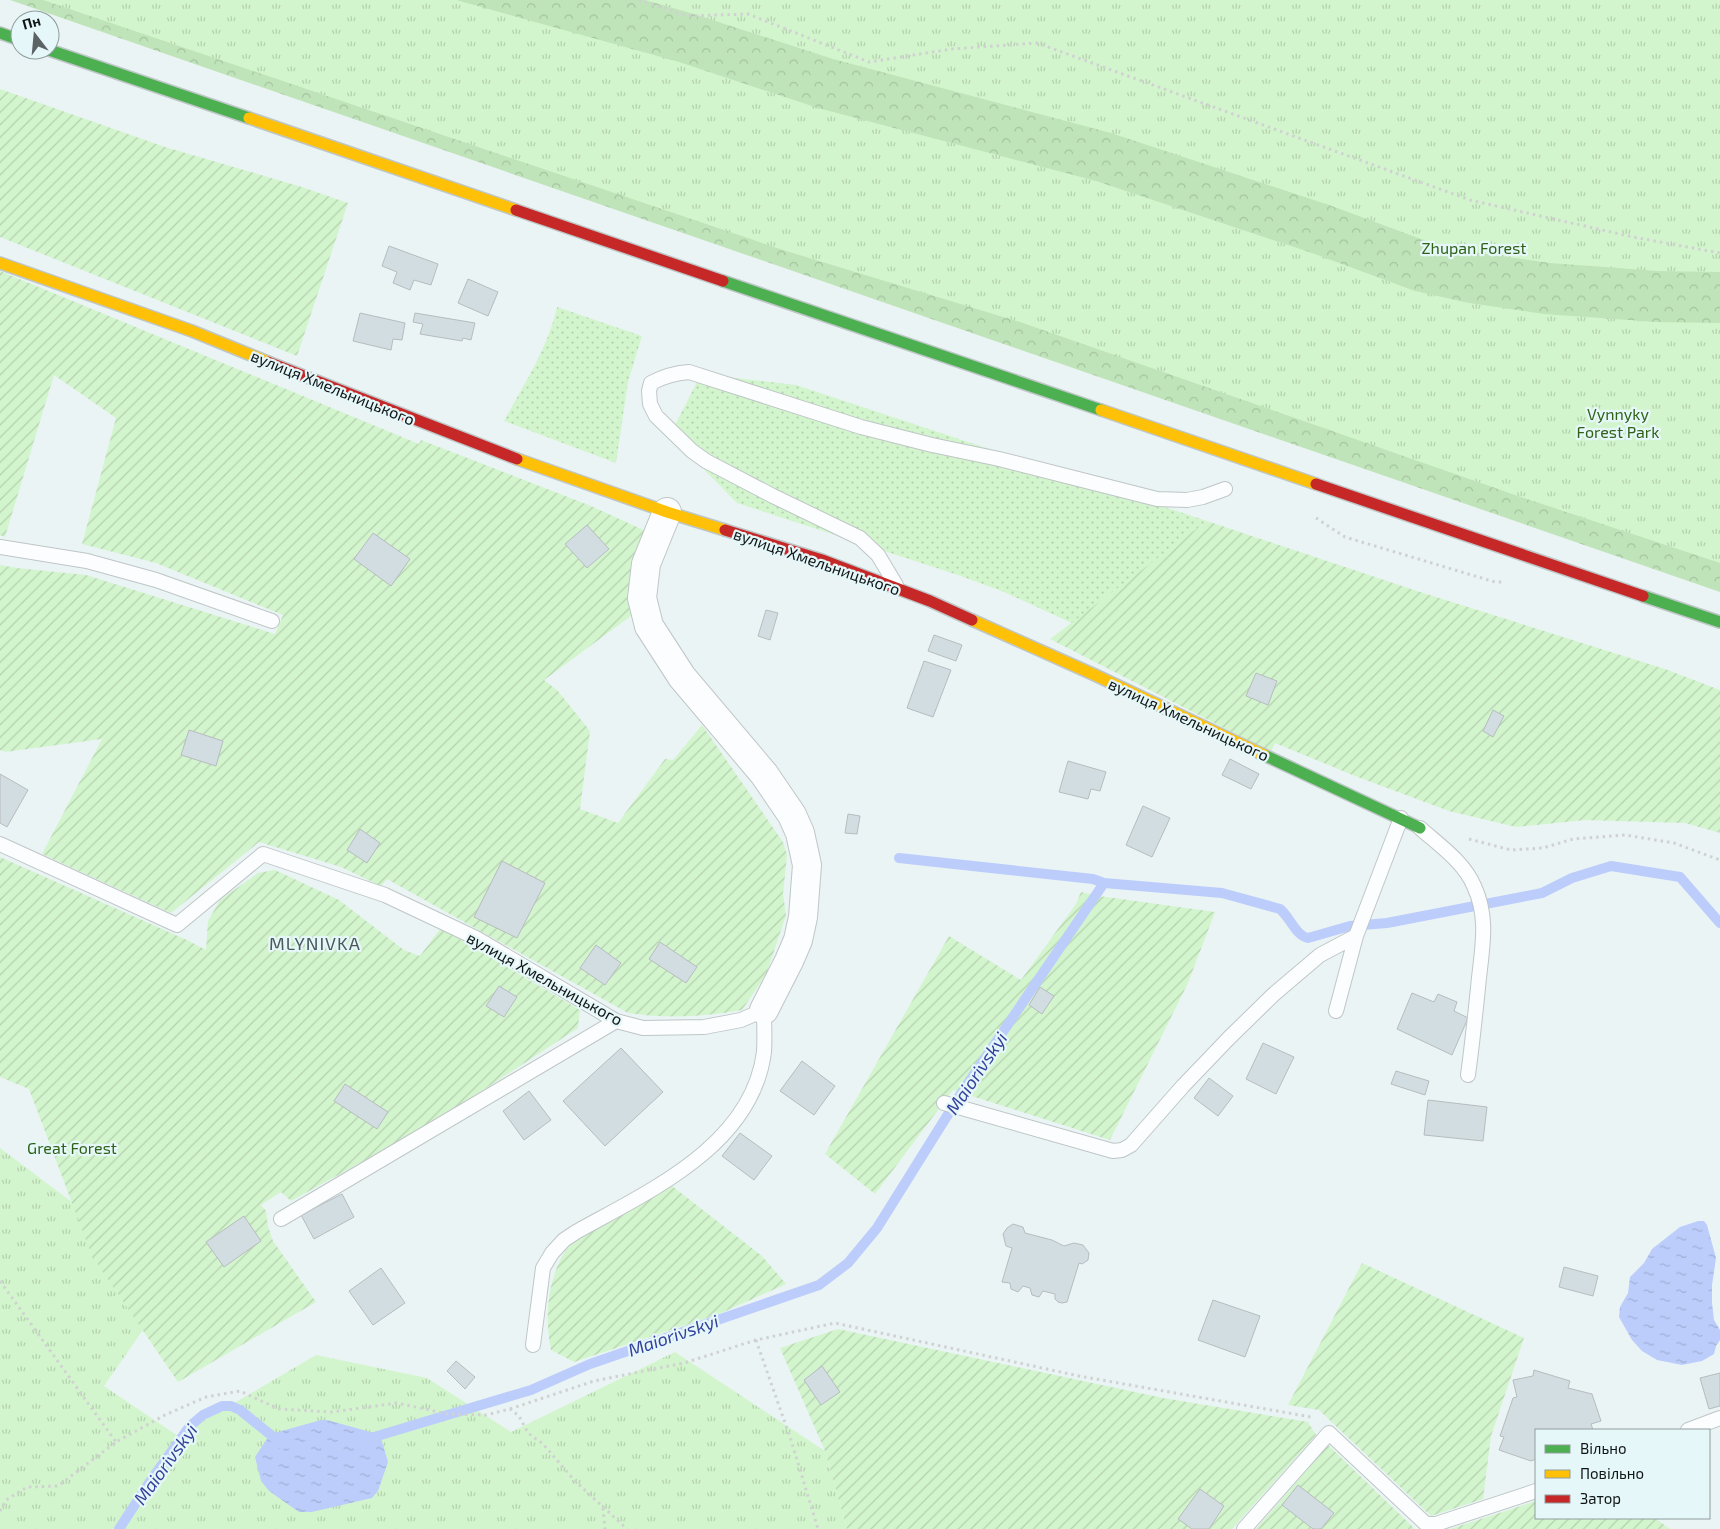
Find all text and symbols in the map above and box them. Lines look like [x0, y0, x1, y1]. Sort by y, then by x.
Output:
north arrow [10, 10, 60, 60]
text: Пн [20, 11, 42, 33]
park label: Zhupan Forest [1422, 238, 1526, 257]
street label: вулиця Хмельницького [248, 345, 418, 430]
park label: Vynnyky Forest Park [1577, 404, 1659, 441]
street label: вулиця Хмельницького [731, 524, 903, 599]
street label: вулиця Хмельницького [1105, 673, 1272, 765]
street label: вулиця Хмельницького [463, 927, 626, 1030]
district label: MLYNIVKA [269, 932, 361, 954]
water label: Maiorivskyi [940, 1027, 1012, 1118]
park label: Great Forest [27, 1138, 117, 1157]
water label: Maiorivskyi [625, 1309, 722, 1361]
water label: Maiorivskyi [128, 1419, 202, 1509]
legend [1535, 1429, 1710, 1519]
text: Вільно [1580, 1439, 1627, 1457]
text: Повільно [1580, 1464, 1644, 1482]
text: Затор [1580, 1489, 1621, 1507]

